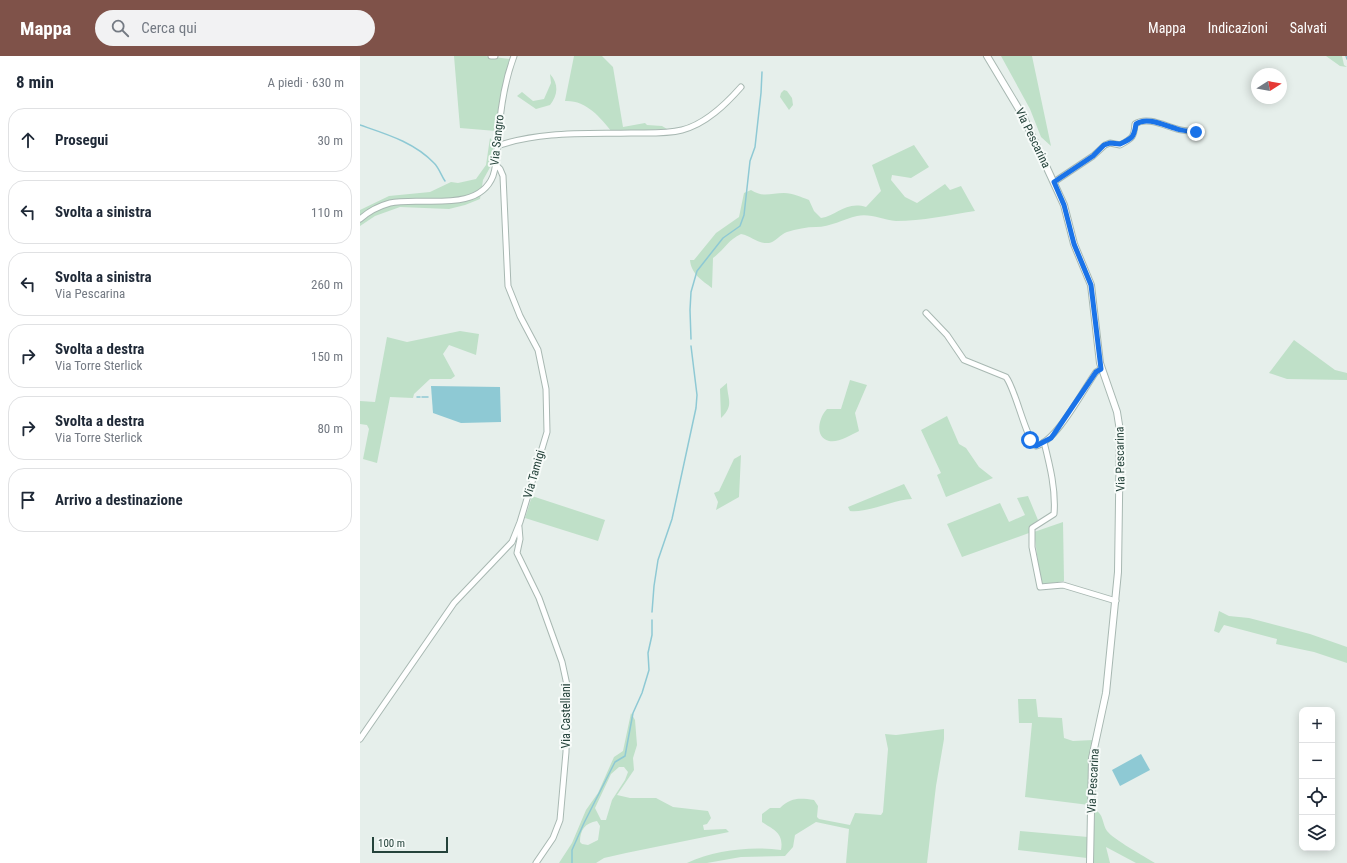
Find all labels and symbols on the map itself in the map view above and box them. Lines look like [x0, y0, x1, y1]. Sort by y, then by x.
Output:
north arrow [1251, 68, 1287, 104]
street label: Via Pescarina [1012, 106, 1054, 170]
street label: Via Sangro [487, 114, 507, 166]
route end [1187, 123, 1205, 141]
street label: Via Pescarina [1112, 426, 1128, 492]
route start [1021, 431, 1039, 449]
street label: Via Tamigi [520, 448, 548, 500]
street label: Via Castellani [559, 683, 573, 749]
street label: Via Pescarina [1084, 748, 1102, 814]
scale bar [372, 835, 448, 854]

